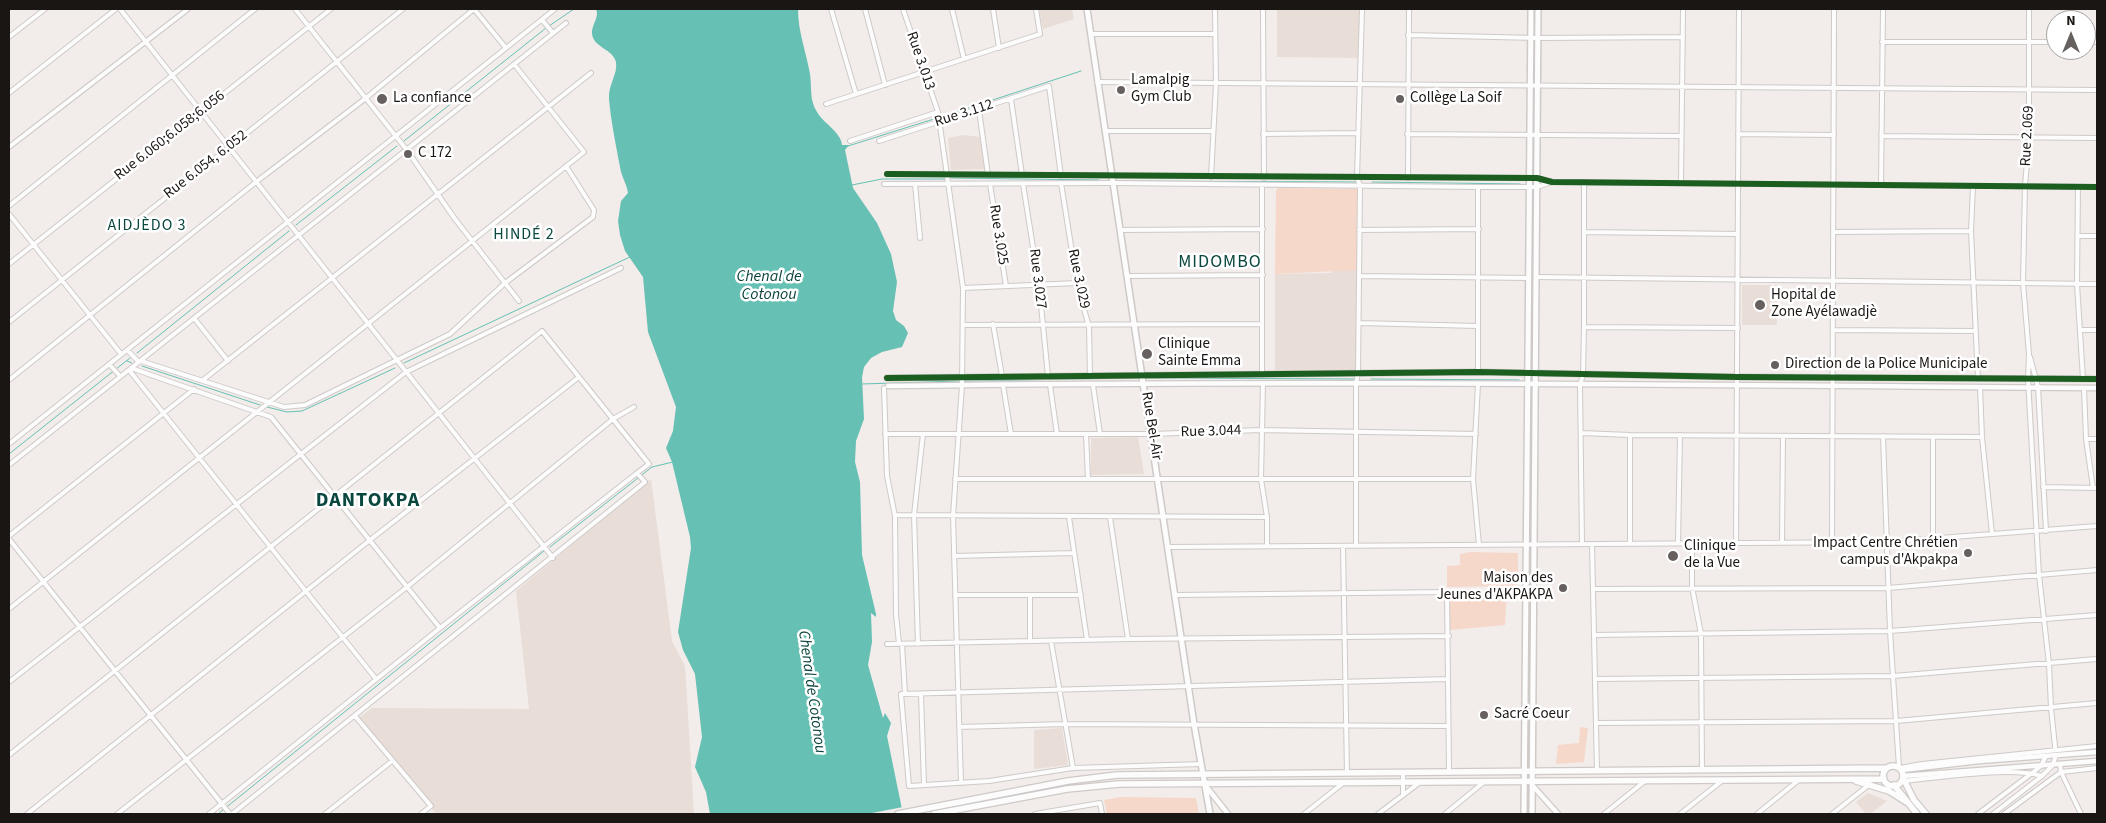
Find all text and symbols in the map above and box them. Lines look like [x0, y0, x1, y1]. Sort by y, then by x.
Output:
north arrow [2046, 10, 2096, 60]
text: N [2066, 11, 2076, 31]
street label: Rue 3.013 [902, 29, 938, 93]
place label: Lamalpig Gym Club [1131, 72, 1192, 107]
marker: Lamalpig Gym Club [1115, 84, 1127, 96]
street label: Rue 6.060;6.058;6.056 [111, 87, 229, 185]
place label: La confiance [393, 90, 472, 108]
place label: Collège La Soif [1410, 90, 1501, 108]
marker: La confiance [375, 92, 389, 106]
marker: Collège La Soif [1394, 93, 1406, 105]
street label: Rue 3.112 [932, 96, 996, 132]
street label: Rue 2.069 [2017, 105, 2039, 167]
street label: Rue 6.054, 6.052 [161, 127, 251, 203]
place label: C 172 [418, 145, 452, 163]
marker: C 172 [402, 148, 414, 160]
street label: Rue 3.025 [984, 204, 1012, 266]
district label: AIDJÈDO 3 [106, 216, 188, 236]
district label: HINDÉ 2 [492, 225, 556, 245]
street label: Rue 3.029 [1063, 247, 1093, 311]
street label: Rue 3.027 [1024, 248, 1050, 310]
district label: MIDOMBO [1177, 252, 1263, 274]
water label: Chenal de Cotonou [736, 267, 802, 305]
place label: Hopital de Zone Ayélawadjè [1771, 287, 1877, 322]
marker: Hopital de Zone Ayélawadjè [1753, 298, 1767, 312]
place label: Clinique Sainte Emma [1158, 336, 1241, 371]
marker: Clinique Sainte Emma [1140, 347, 1154, 361]
place label: Direction de la Police Municipale [1785, 356, 1988, 374]
marker: Direction de la Police Municipale [1769, 359, 1781, 371]
street label: Rue Bel-Air [1137, 391, 1165, 461]
street label: Rue 3.044 [1180, 422, 1242, 442]
district label: DANTOKPA [315, 490, 421, 514]
place label: Impact Centre Chrétien campus d'Akpakpa [1813, 535, 1958, 570]
place label: Clinique de la Vue [1684, 538, 1740, 573]
marker: Impact Centre Chrétien campus d'Akpakpa [1962, 547, 1974, 559]
marker: Clinique de la Vue [1666, 549, 1680, 563]
place label: Maison des Jeunes d'AKPAKPA [1437, 570, 1553, 605]
marker: Maison des Jeunes d'AKPAKPA [1557, 582, 1569, 594]
water label: Chenal de Cotonou [793, 629, 829, 755]
place label: Sacré Coeur [1494, 706, 1569, 724]
marker: Sacré Coeur [1478, 709, 1490, 721]

